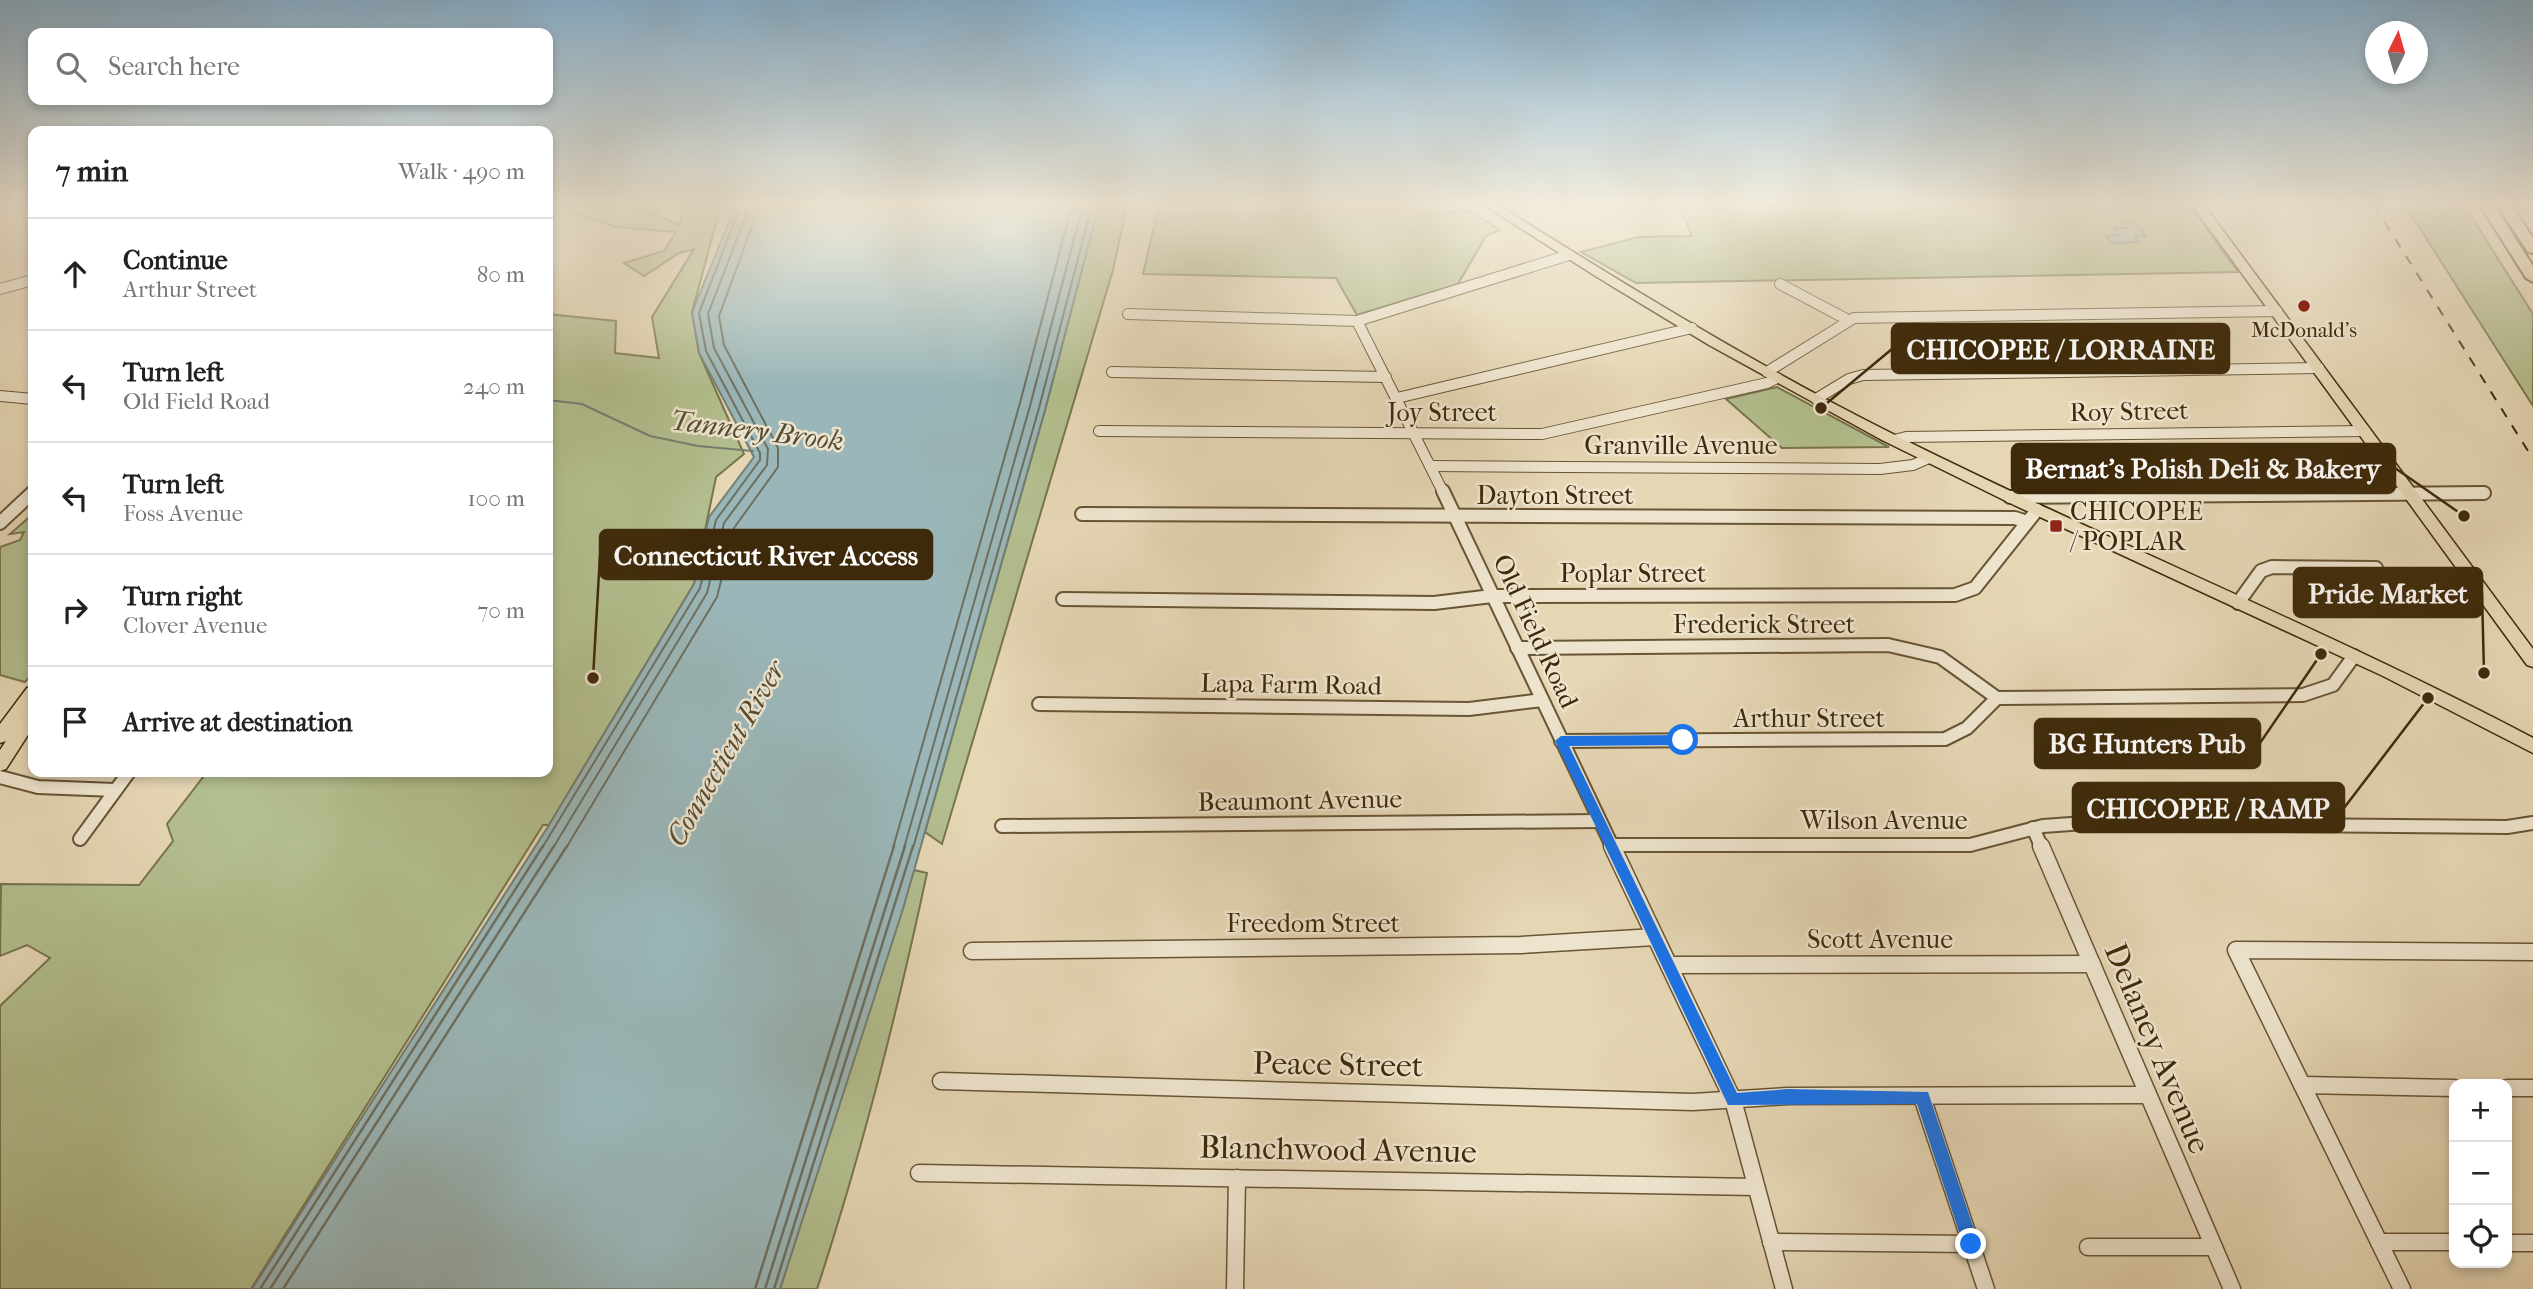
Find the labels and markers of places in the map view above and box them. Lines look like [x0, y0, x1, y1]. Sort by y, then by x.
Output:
marker: McDonald's [2296, 298, 2312, 314]
place label: McDonald's [2251, 318, 2357, 342]
callout: CHICOPEE / LORRAINE [1892, 324, 2229, 373]
callout: Bernat's Polish Deli & Bakery [2012, 444, 2395, 493]
place label: CHICOPEE / POPLAR [2069, 496, 2203, 557]
marker: CHICOPEE / POPLAR [2048, 518, 2064, 534]
callout: Connecticut River Access [600, 530, 932, 579]
callout: Pride Market [2294, 568, 2482, 617]
callout: BG Hunters Pub [2035, 719, 2260, 768]
callout: CHICOPEE / RAMP [2073, 783, 2344, 832]

